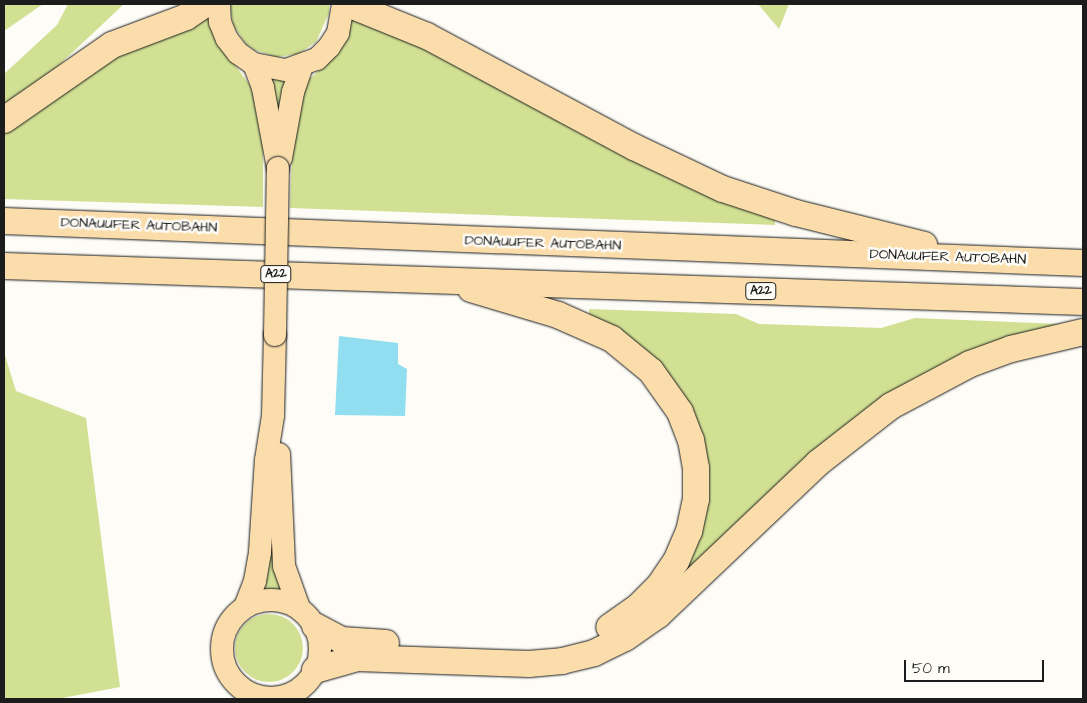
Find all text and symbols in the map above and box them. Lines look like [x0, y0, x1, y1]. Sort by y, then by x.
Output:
street label: DONAUUFER AUTOBAHN [60, 214, 218, 236]
street label: DONAUUFER AUTOBAHN [464, 232, 622, 254]
street label: DONAUUFER AUTOBAHN [869, 246, 1027, 268]
road number: A22 [260, 264, 292, 284]
road number: A22 [745, 282, 777, 300]
scale bar [907, 650, 1047, 682]
text: 50 m [912, 658, 950, 679]

